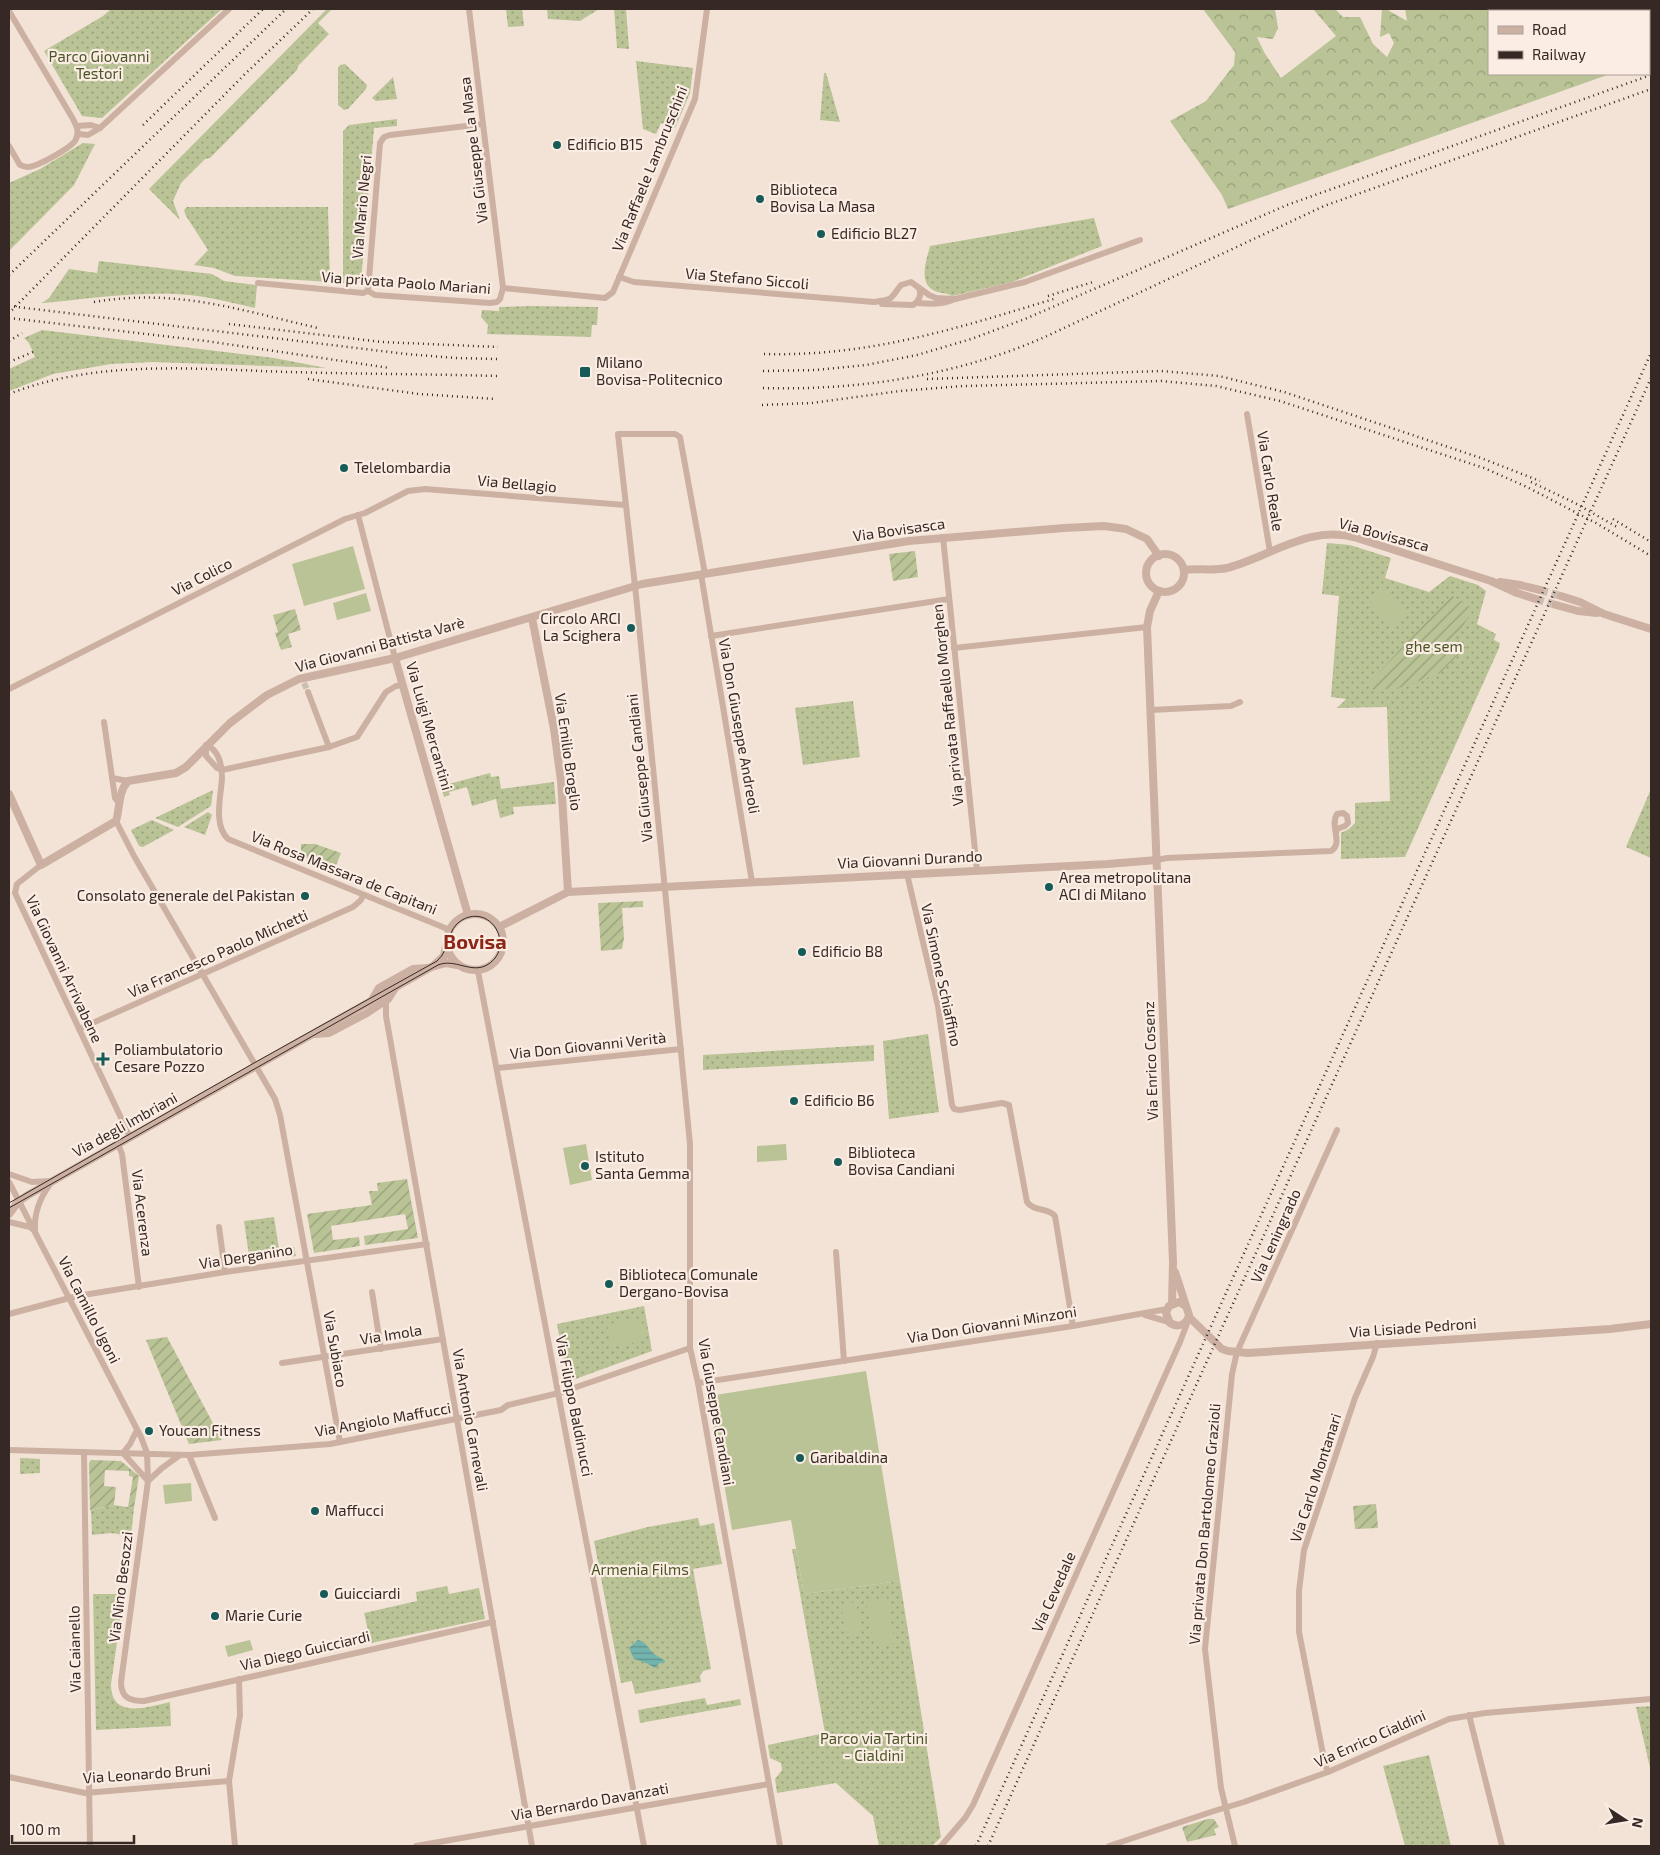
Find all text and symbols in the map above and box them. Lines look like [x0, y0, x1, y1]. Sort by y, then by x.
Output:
legend [1488, 10, 1650, 75]
text: Road [1532, 20, 1567, 38]
text: Railway [1532, 45, 1586, 63]
park label: Parco Giovanni Testori [49, 47, 149, 82]
street label: Via Giuseppe La Masa [455, 76, 491, 224]
street label: Via Raffaele Lambruschini [608, 83, 691, 254]
place label: Edificio B15 [567, 135, 643, 153]
marker: Edificio B15 [551, 139, 563, 151]
street label: Via Mario Negri [347, 154, 375, 260]
place label: Biblioteca Bovisa La Masa [770, 180, 875, 215]
marker: Biblioteca Bovisa La Masa [754, 193, 766, 205]
place label: Edificio BL27 [831, 224, 917, 242]
marker: Edificio BL27 [815, 228, 827, 240]
street label: Via Stefano Siccoli [684, 264, 810, 292]
street label: Via privata Paolo Mariani [321, 267, 491, 297]
place label: Milano Bovisa-Politecnico [596, 353, 723, 388]
marker: Milano Bovisa-Politecnico [578, 365, 592, 379]
street label: Via Carlo Reale [1254, 429, 1288, 532]
place label: Telelombardia [354, 458, 451, 476]
marker: Telelombardia [338, 462, 350, 474]
street label: Via Bellagio [477, 471, 557, 495]
street label: Via Bovisasca [1337, 513, 1431, 555]
street label: Via Bovisasca [852, 514, 946, 544]
street label: Via Colico [168, 553, 235, 599]
street label: Via privata Raffaello Morghen [927, 603, 967, 807]
place label: Circolo ARCI La Scighera [540, 609, 621, 644]
street label: Via Giovanni Battista Varè [293, 613, 466, 675]
marker: Circolo ARCI La Scighera [625, 622, 637, 634]
street label: Via Don Giuseppe Andreoli [716, 637, 764, 815]
park label: ghe sem [1405, 637, 1463, 655]
street label: Via Luigi Mercantini [403, 659, 457, 792]
street label: Via Emilio Broglio [552, 692, 586, 812]
street label: Via Giuseppe Candiani [622, 693, 656, 843]
street label: Via Rosa Massara de Capitani [249, 826, 440, 918]
street label: Via Giovanni Durando [837, 846, 983, 872]
place label: Area metropolitana ACI di Milano [1059, 868, 1191, 903]
marker: Area metropolitana ACI di Milano [1043, 881, 1055, 893]
place label: Consolato generale del Pakistan [77, 886, 295, 904]
marker: Consolato generale del Pakistan [299, 890, 311, 902]
street label: Via Giovanni Arrivabene [23, 892, 107, 1045]
street label: Via Simone Schiaffino [918, 902, 966, 1048]
street label: Via Francesco Paolo Michetti [125, 905, 310, 1001]
district label: Bovisa [443, 929, 507, 953]
place label: Edificio B8 [812, 942, 883, 960]
marker: Edificio B8 [796, 946, 808, 958]
street label: Via Enrico Cosenz [1139, 1001, 1161, 1121]
street label: Via Don Giovanni Verità [509, 1028, 667, 1062]
place label: Poliambulatorio Cesare Pozzo [114, 1040, 223, 1075]
marker: Poliambulatorio Cesare Pozzo [96, 1052, 110, 1066]
street label: Via degli Imbriani [69, 1088, 180, 1160]
place label: Edificio B6 [804, 1091, 875, 1109]
marker: Edificio B6 [788, 1095, 800, 1107]
place label: Biblioteca Bovisa Candiani [848, 1143, 955, 1178]
place label: Istituto Santa Gemma [595, 1147, 690, 1182]
marker: Biblioteca Bovisa Candiani [832, 1156, 844, 1168]
marker: Istituto Santa Gemma [579, 1160, 591, 1172]
street label: Via Acerenza [129, 1169, 157, 1257]
street label: Via Leningrado [1246, 1186, 1304, 1285]
street label: Via Derganino [198, 1240, 294, 1272]
street label: Via Camillo Ugoni [55, 1253, 125, 1366]
place label: Biblioteca Comunale Dergano-Bovisa [619, 1265, 758, 1300]
marker: Biblioteca Comunale Dergano-Bovisa [603, 1278, 615, 1290]
street label: Via Don Giovanni Minzoni [906, 1302, 1078, 1346]
street label: Via Subiaco [320, 1309, 352, 1389]
street label: Via Lisiade Pedroni [1349, 1314, 1477, 1340]
street label: Via Imola [358, 1320, 423, 1348]
street label: Via Filippo Baldinucci [552, 1334, 598, 1478]
street label: Via Giuseppe Candiani [695, 1337, 739, 1487]
street label: Via Antonio Carnevali [450, 1347, 492, 1493]
street label: Via Angiolo Maffucci [313, 1398, 452, 1440]
street label: Via privata Don Bartolomeo Grazioli [1184, 1402, 1224, 1645]
street label: Via Carlo Montanari [1286, 1411, 1344, 1544]
place label: Youcan Fitness [159, 1421, 261, 1439]
marker: Youcan Fitness [143, 1425, 155, 1437]
place label: Garibaldina [810, 1448, 888, 1466]
marker: Garibaldina [794, 1452, 806, 1464]
place label: Maffucci [325, 1501, 384, 1519]
marker: Maffucci [309, 1505, 321, 1517]
street label: Via Nino Besozzi [104, 1530, 136, 1643]
street label: Via Cevedale [1027, 1549, 1079, 1635]
park label: Armenia Films [591, 1560, 689, 1578]
place label: Guicciardi [334, 1584, 400, 1602]
marker: Guicciardi [318, 1588, 330, 1600]
street label: Via Caianello [64, 1605, 84, 1693]
place label: Marie Curie [225, 1606, 302, 1624]
marker: Marie Curie [209, 1610, 221, 1622]
street label: Via Diego Guicciardi [238, 1626, 371, 1674]
street label: Via Enrico Cialdini [1311, 1705, 1428, 1771]
park label: Parco via Tartini - Cialdini [820, 1729, 928, 1764]
street label: Via Leonardo Bruni [82, 1760, 212, 1786]
street label: Via Bernardo Davanzati [510, 1778, 670, 1824]
north arrow [1600, 1795, 1650, 1845]
scale bar [12, 1812, 135, 1844]
text: N [1629, 1816, 1648, 1830]
text: 100 m [20, 1820, 61, 1838]

